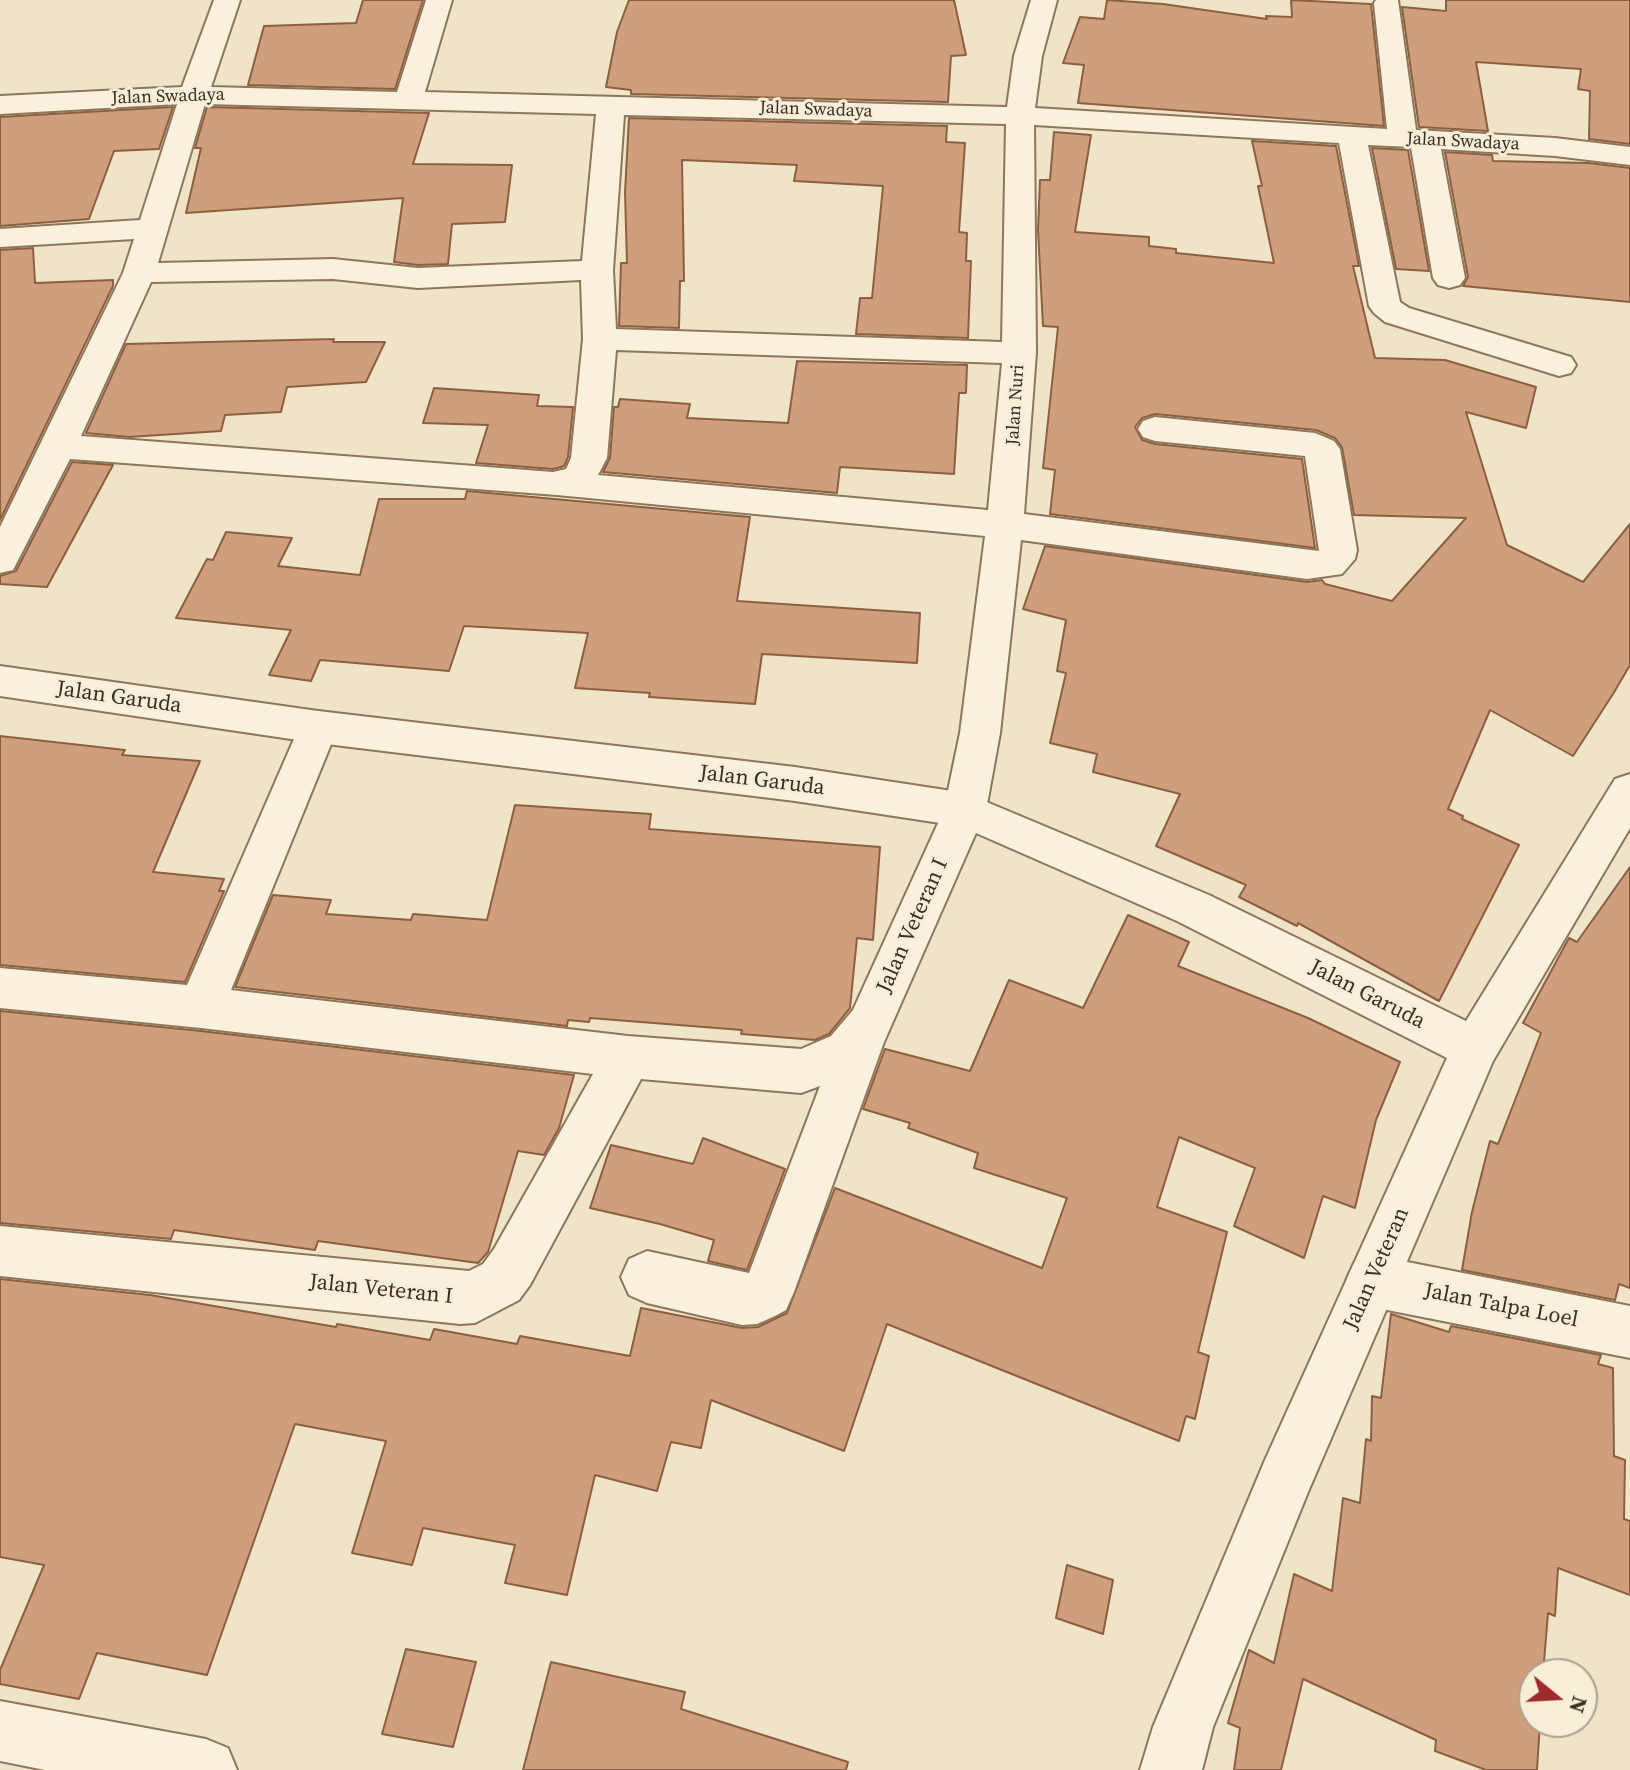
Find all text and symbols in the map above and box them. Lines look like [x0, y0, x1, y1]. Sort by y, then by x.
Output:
street label: Jalan Swadaya [111, 84, 225, 110]
street label: Jalan Swadaya [759, 97, 873, 123]
street label: Jalan Swadaya [1406, 128, 1520, 156]
street label: Jalan Nuri [1002, 364, 1030, 446]
street label: Jalan Garuda [55, 676, 183, 720]
street label: Jalan Garuda [698, 760, 826, 802]
street label: Jalan Veteran I [872, 855, 954, 997]
street label: Jalan Garuda [1305, 955, 1429, 1035]
street label: Jalan Veteran [1338, 1204, 1416, 1334]
street label: Jalan Veteran I [308, 1269, 454, 1311]
street label: Jalan Talpa Loel [1422, 1278, 1580, 1334]
north arrow [1518, 1658, 1598, 1738]
text: N [1562, 1693, 1596, 1717]

